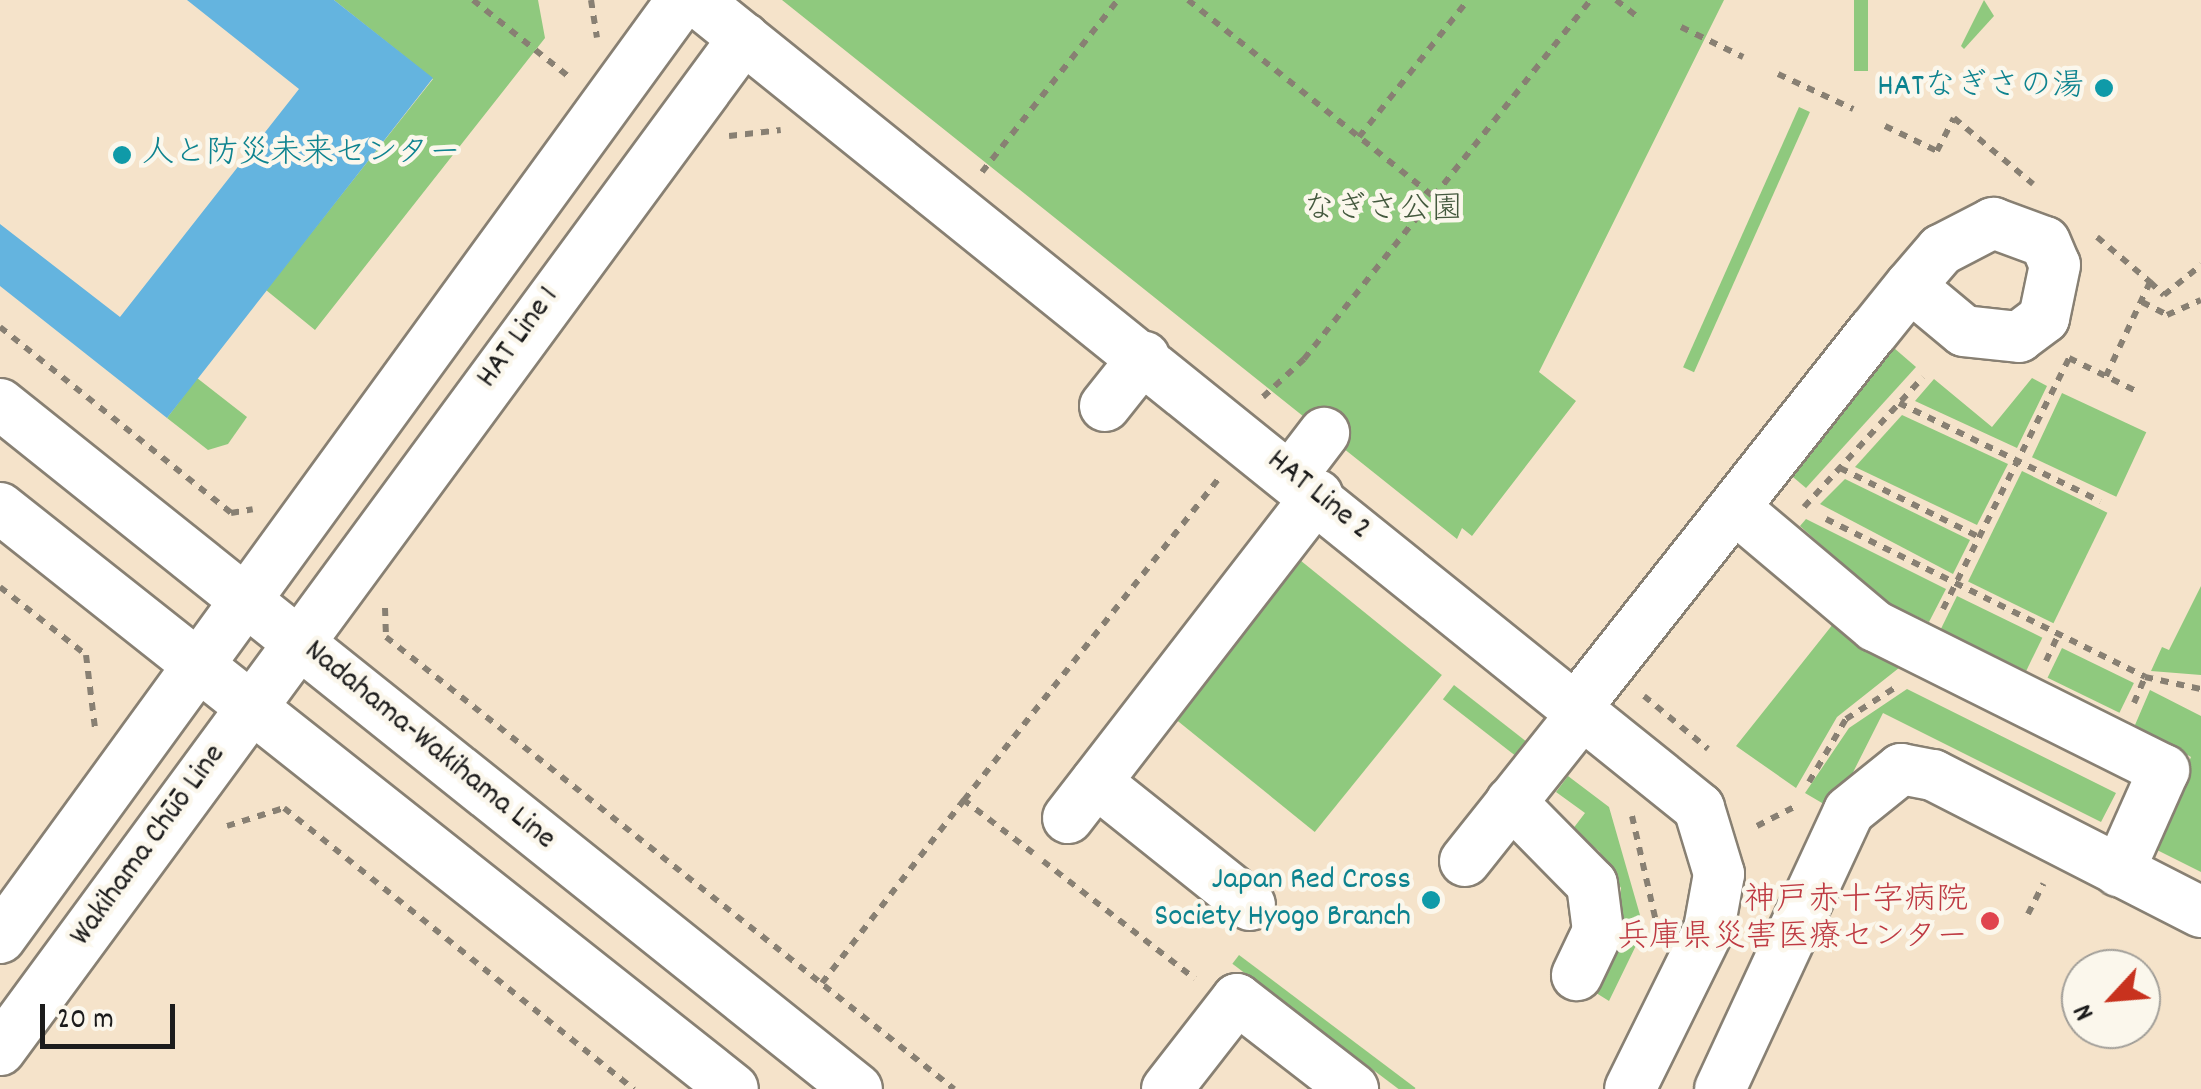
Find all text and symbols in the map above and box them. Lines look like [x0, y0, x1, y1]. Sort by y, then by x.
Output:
place label: HATなぎさの湯 [1877, 69, 2084, 107]
marker: HATなぎさの湯 [2093, 77, 2115, 99]
place label: 人と防災未来センター [142, 136, 462, 174]
marker: 人と防災未来センター [111, 144, 133, 166]
park label: なぎさ公園 [1303, 192, 1463, 230]
street label: HAT Line 1 [469, 280, 569, 396]
street label: HAT Line 2 [1258, 442, 1378, 550]
street label: Nadahama-Wakihama Line [295, 633, 563, 859]
street label: Wakihama Chūō Line [63, 738, 235, 954]
place label: Japan Red Cross Society Hyogo Branch [1154, 863, 1411, 938]
place label: 神戸赤十字病院 兵庫県災害医療センター [1616, 884, 1968, 959]
marker: Japan Red Cross Society Hyogo Branch [1420, 889, 1442, 911]
marker: 神戸赤十字病院 兵庫県災害医療センター [1977, 908, 2003, 934]
north arrow [2061, 949, 2161, 1049]
scale bar [45, 984, 180, 1046]
text: N [2065, 996, 2107, 1026]
text: 20 m [57, 1000, 114, 1043]

